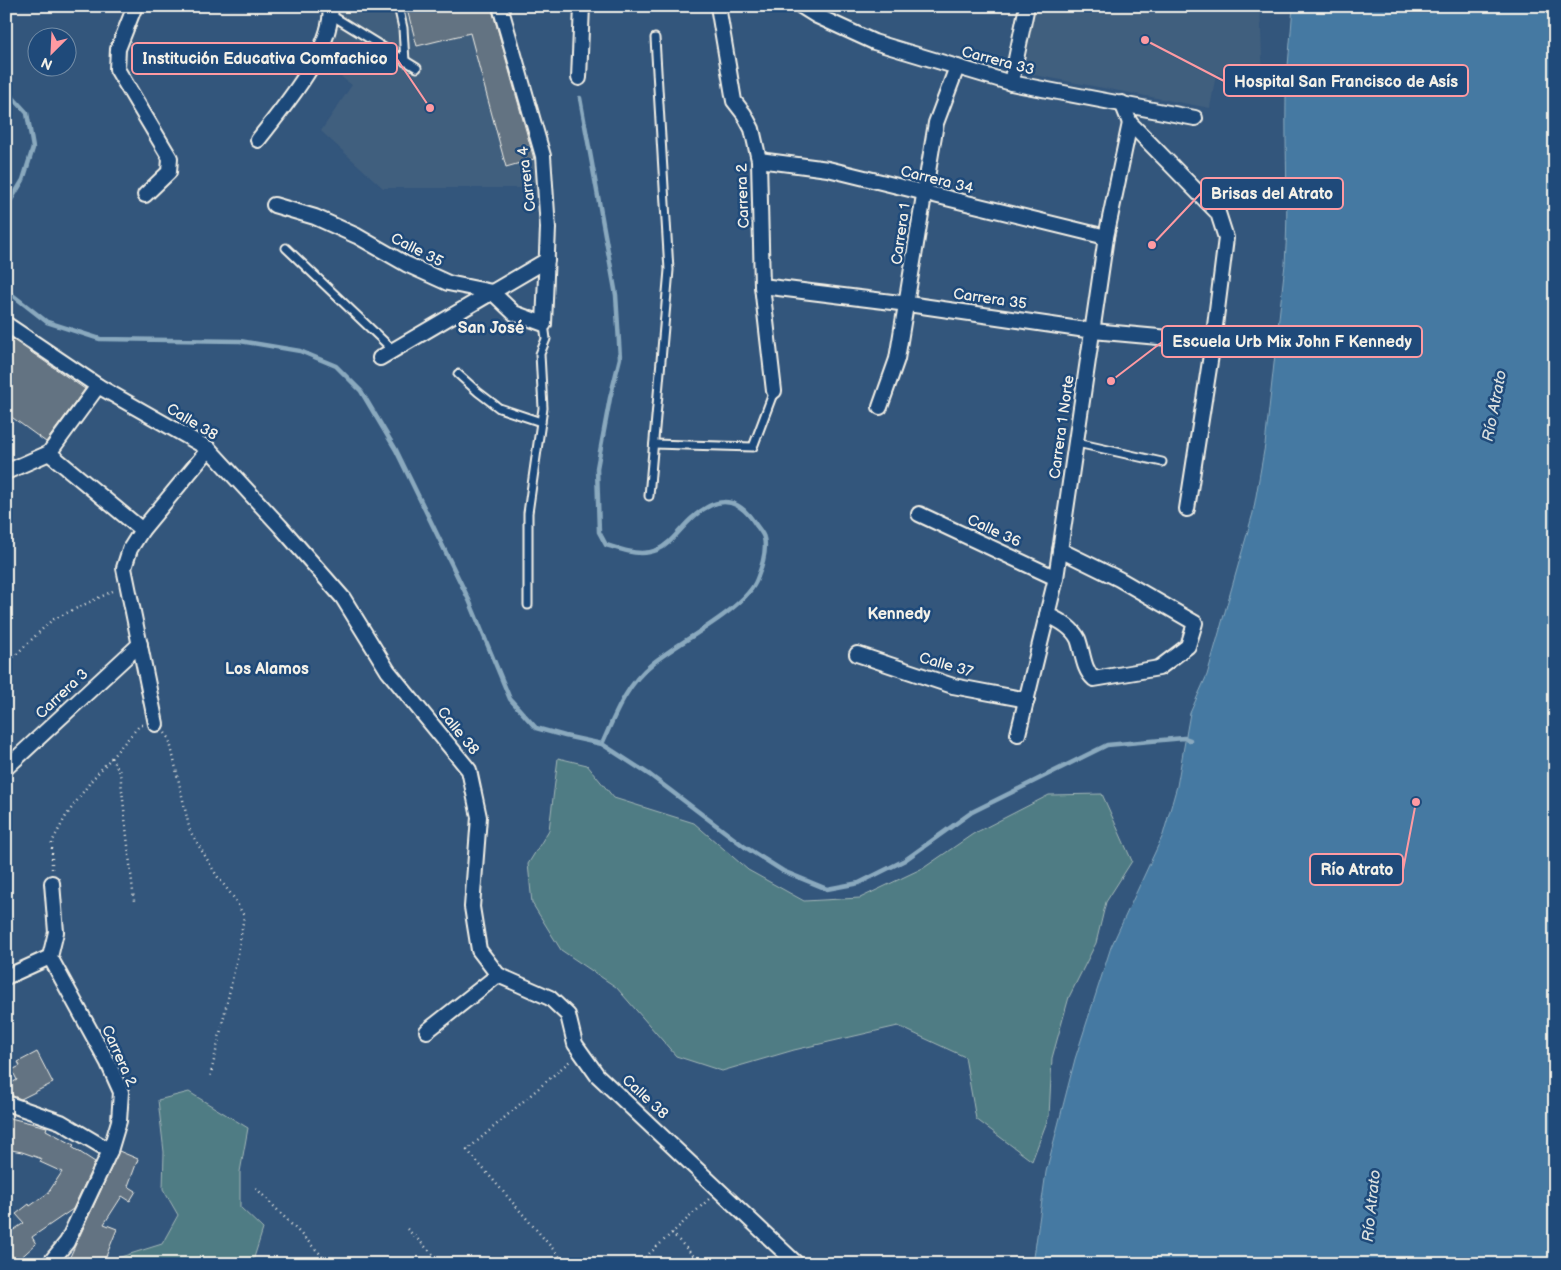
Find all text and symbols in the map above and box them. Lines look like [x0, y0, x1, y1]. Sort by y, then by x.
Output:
north arrow [28, 28, 78, 78]
street label: Carrera 33 [959, 42, 1037, 80]
callout: Institución Educativa Comfachico [132, 43, 397, 74]
text: Institución Educativa Comfachico [142, 50, 388, 69]
text: N [39, 54, 55, 73]
callout: Hospital San Francisco de Asís [1224, 65, 1468, 96]
text: Hospital San Francisco de Asís [1234, 73, 1458, 92]
street label: Carrera 4 [514, 145, 540, 213]
street label: Carrera 34 [898, 162, 976, 198]
street label: Carrera 2 [732, 163, 754, 229]
callout: Brisas del Atrato [1201, 178, 1343, 209]
text: Brisas del Atrato [1211, 185, 1333, 204]
street label: Carrera 1 [887, 202, 915, 266]
street label: Calle 35 [388, 229, 446, 271]
street label: Carrera 35 [952, 284, 1028, 314]
district label: San José [458, 319, 525, 338]
callout: Escuela Urb Mix John F Kennedy [1162, 326, 1422, 357]
text: Escuela Urb Mix John F Kennedy [1172, 333, 1412, 352]
water label: Río Atrato [1479, 369, 1511, 443]
street label: Carrera 1 Norte [1045, 374, 1079, 480]
street label: Calle 38 [163, 399, 221, 445]
street label: Calle 36 [964, 510, 1024, 552]
district label: Kennedy [867, 605, 931, 624]
street label: Calle 37 [917, 648, 976, 682]
district label: Los Alamos [225, 660, 309, 679]
street label: Carrera 3 [32, 665, 92, 723]
street label: Calle 38 [433, 703, 483, 759]
callout: Río Atrato [1310, 854, 1403, 885]
text: Río Atrato [1321, 861, 1394, 880]
street label: Carrera 2 [97, 1022, 141, 1090]
street label: Calle 38 [618, 1071, 672, 1123]
water label: Río Atrato [1359, 1169, 1385, 1243]

